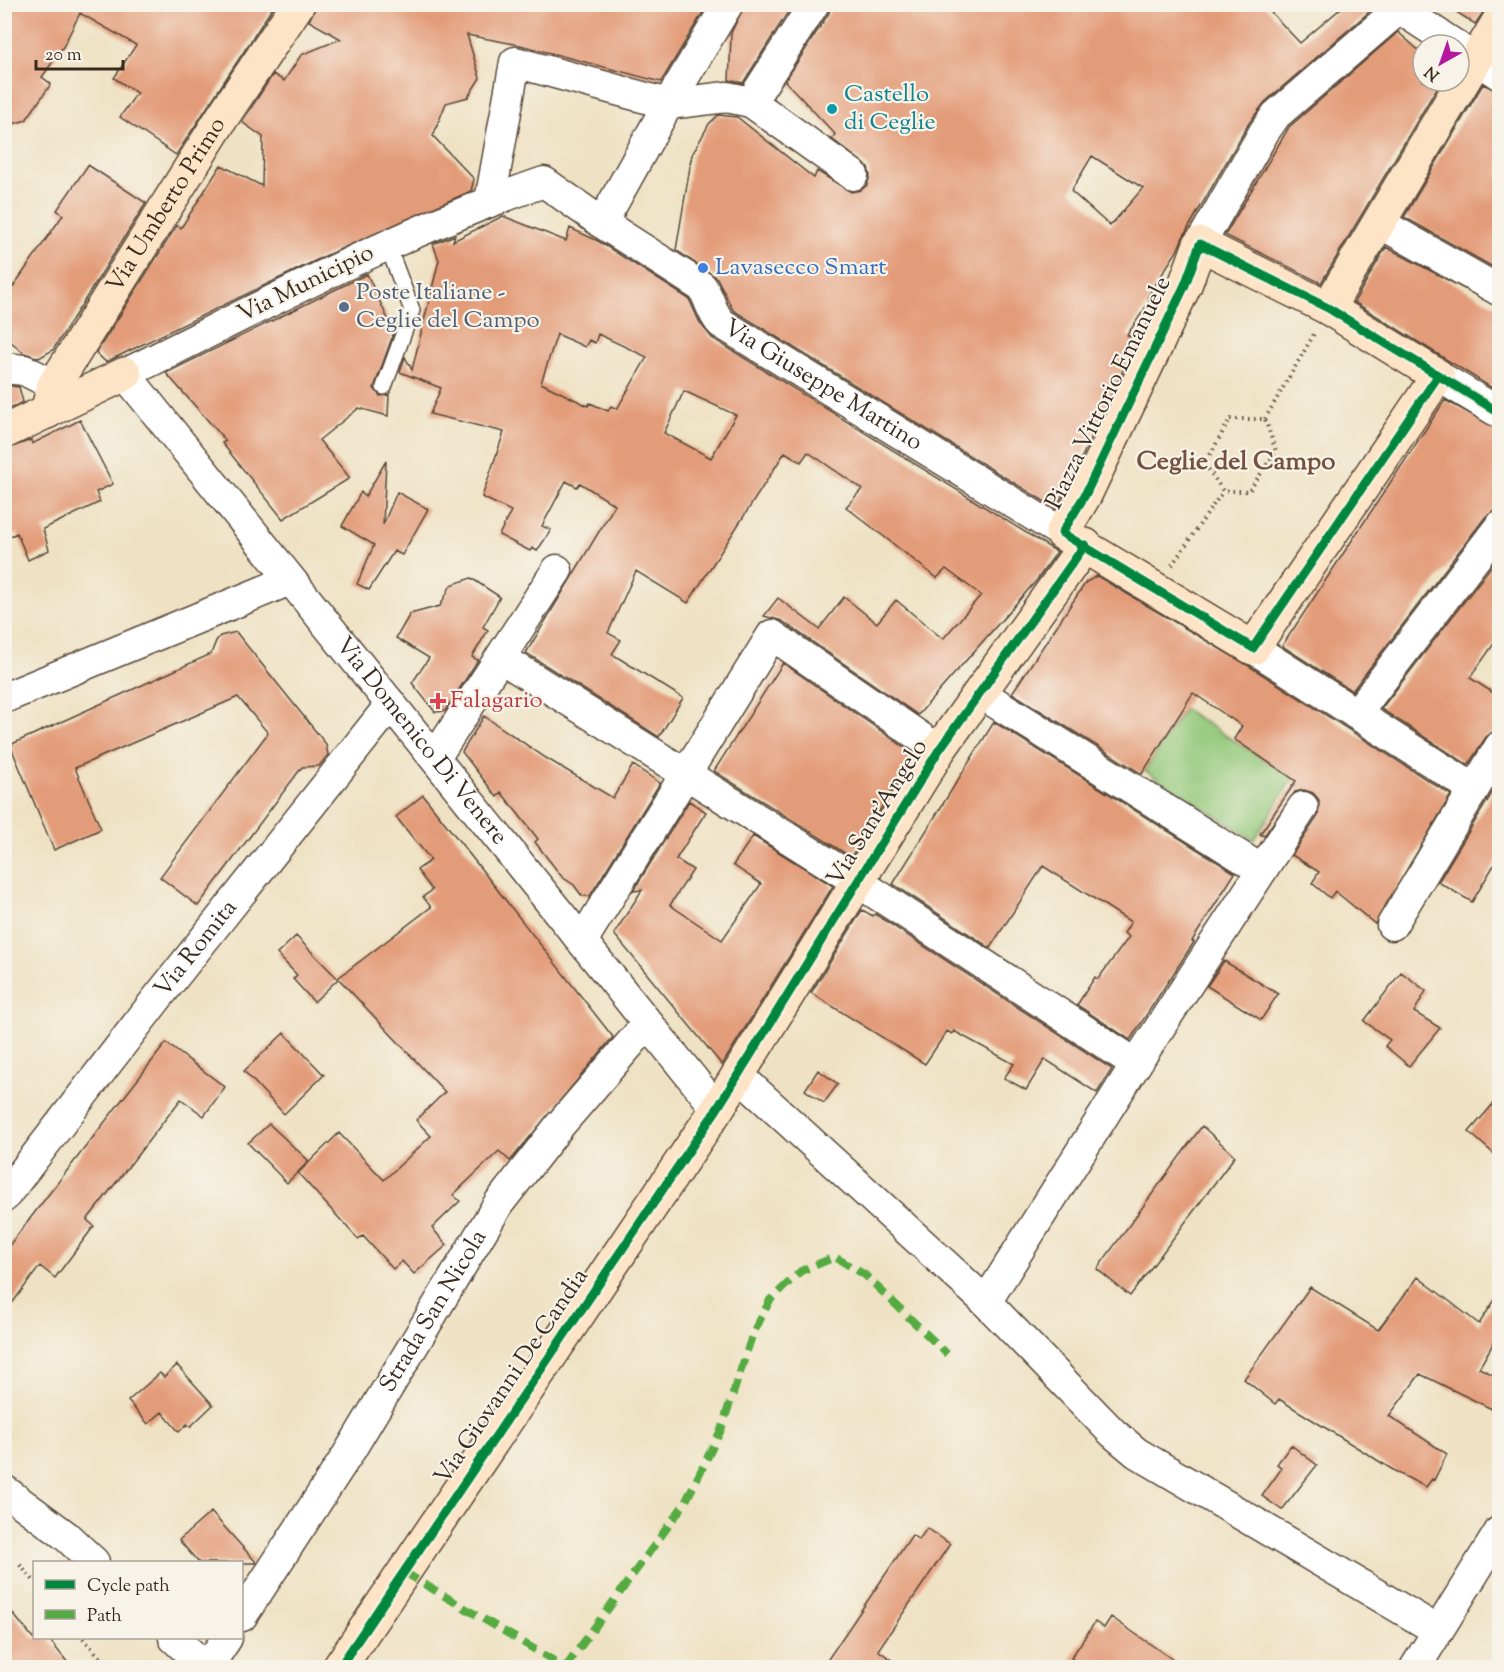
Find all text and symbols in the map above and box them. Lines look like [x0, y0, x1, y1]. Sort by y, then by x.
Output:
scale bar [36, 33, 123, 71]
north arrow [1411, 33, 1471, 93]
text: 20 m [45, 43, 82, 69]
text: N [1421, 60, 1445, 85]
place label: Castello di Ceglie [844, 78, 936, 140]
marker: Castello di Ceglie [825, 102, 839, 116]
street label: Via Umberto Primo [99, 111, 235, 300]
street label: Via Municipio [232, 236, 380, 332]
place label: Lavasecco Smart [715, 251, 886, 285]
marker: Lavasecco Smart [696, 261, 710, 275]
street label: Piazza Vittorio Emanuele [1038, 271, 1180, 515]
place label: Poste Italiane - Ceglie del Campo [356, 276, 540, 338]
marker: Poste Italiane - Ceglie del Campo [337, 300, 351, 314]
street label: Via Giuseppe Martino [717, 311, 929, 460]
district label: Ceglie del Campo [1137, 444, 1335, 481]
street label: Via Domenico Di Venere [327, 630, 515, 853]
place label: Falagario [450, 684, 543, 718]
marker: Falagario [431, 694, 445, 708]
street label: Via Sant'Angelo [819, 733, 937, 893]
street label: Via Romita [147, 893, 246, 1005]
street label: Strada San Nicola [372, 1224, 496, 1399]
street label: Via Giovanni De Candia [427, 1262, 597, 1492]
legend [33, 1561, 243, 1639]
text: Cycle path [87, 1574, 170, 1600]
text: Path [87, 1604, 122, 1630]

